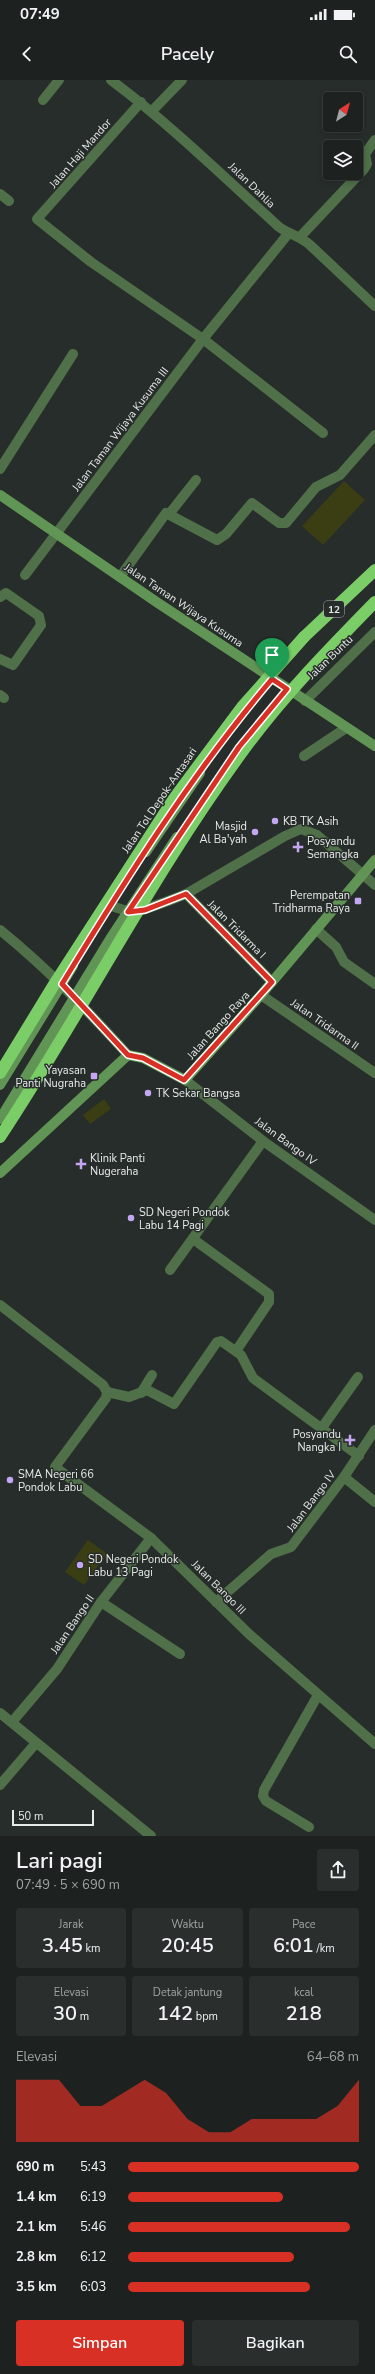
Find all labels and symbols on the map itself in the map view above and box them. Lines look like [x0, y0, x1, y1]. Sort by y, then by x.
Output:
north arrow [323, 92, 363, 132]
street label: Jalan Haji Mandor [45, 115, 115, 192]
street label: Jalan Dahlia [224, 159, 278, 212]
street label: Jalan Taman Wijaya Kusuma III [68, 364, 172, 495]
street label: Jalan Taman Wijaya Kusuma [121, 559, 246, 651]
road number: 12 [324, 601, 344, 617]
street label: Jalan Buntu [304, 632, 356, 683]
pin [255, 638, 289, 679]
street label: Jalan Tol Depok–Antasari [118, 745, 200, 857]
place label: KB TK Asih [283, 814, 339, 829]
marker: KB TK Asih [270, 816, 280, 826]
place label: Masjid Al Ba'yah [200, 819, 247, 847]
marker: Masjid Al Ba'yah [250, 827, 260, 837]
place label: Posyandu Semangka [307, 834, 359, 862]
marker: Posyandu Semangka [292, 841, 304, 853]
place label: Perempatan Tridharma Raya [273, 888, 350, 916]
street label: Jalan Tridarma I [203, 896, 269, 962]
marker: Perempatan Tridharma Raya [353, 896, 363, 906]
street label: Jalan Bango Raya [183, 988, 253, 1063]
street label: Jalan Tridarma II [287, 995, 362, 1053]
place label: Yayasan Panti Nugraha [15, 1063, 86, 1091]
marker: Yayasan Panti Nugraha [89, 1071, 99, 1081]
place label: TK Sekar Bangsa [156, 1086, 240, 1101]
marker: TK Sekar Bangsa [143, 1088, 153, 1098]
street label: Jalan Bango IV [251, 1113, 320, 1169]
place label: Klinik Panti Nugeraha [90, 1151, 145, 1179]
marker: Klinik Panti Nugeraha [75, 1158, 87, 1170]
place label: SD Negeri Pondok Labu 14 Pagi [139, 1205, 230, 1233]
marker: SD Negeri Pondok Labu 14 Pagi [126, 1213, 136, 1223]
place label: Posyandu Nangka I [293, 1427, 341, 1455]
marker: Posyandu Nangka I [344, 1434, 356, 1446]
place label: SMA Negeri 66 Pondok Labu [18, 1467, 94, 1495]
street label: Jalan Bango IV [283, 1467, 340, 1536]
marker: SMA Negeri 66 Pondok Labu [5, 1475, 15, 1485]
place label: SD Negeri Pondok Labu 13 Pagi [88, 1552, 179, 1580]
street label: Jalan Bango III [188, 1556, 249, 1618]
marker: SD Negeri Pondok Labu 13 Pagi [75, 1560, 85, 1570]
street label: Jalan Bango II [47, 1592, 98, 1658]
scale bar [12, 1808, 94, 1827]

